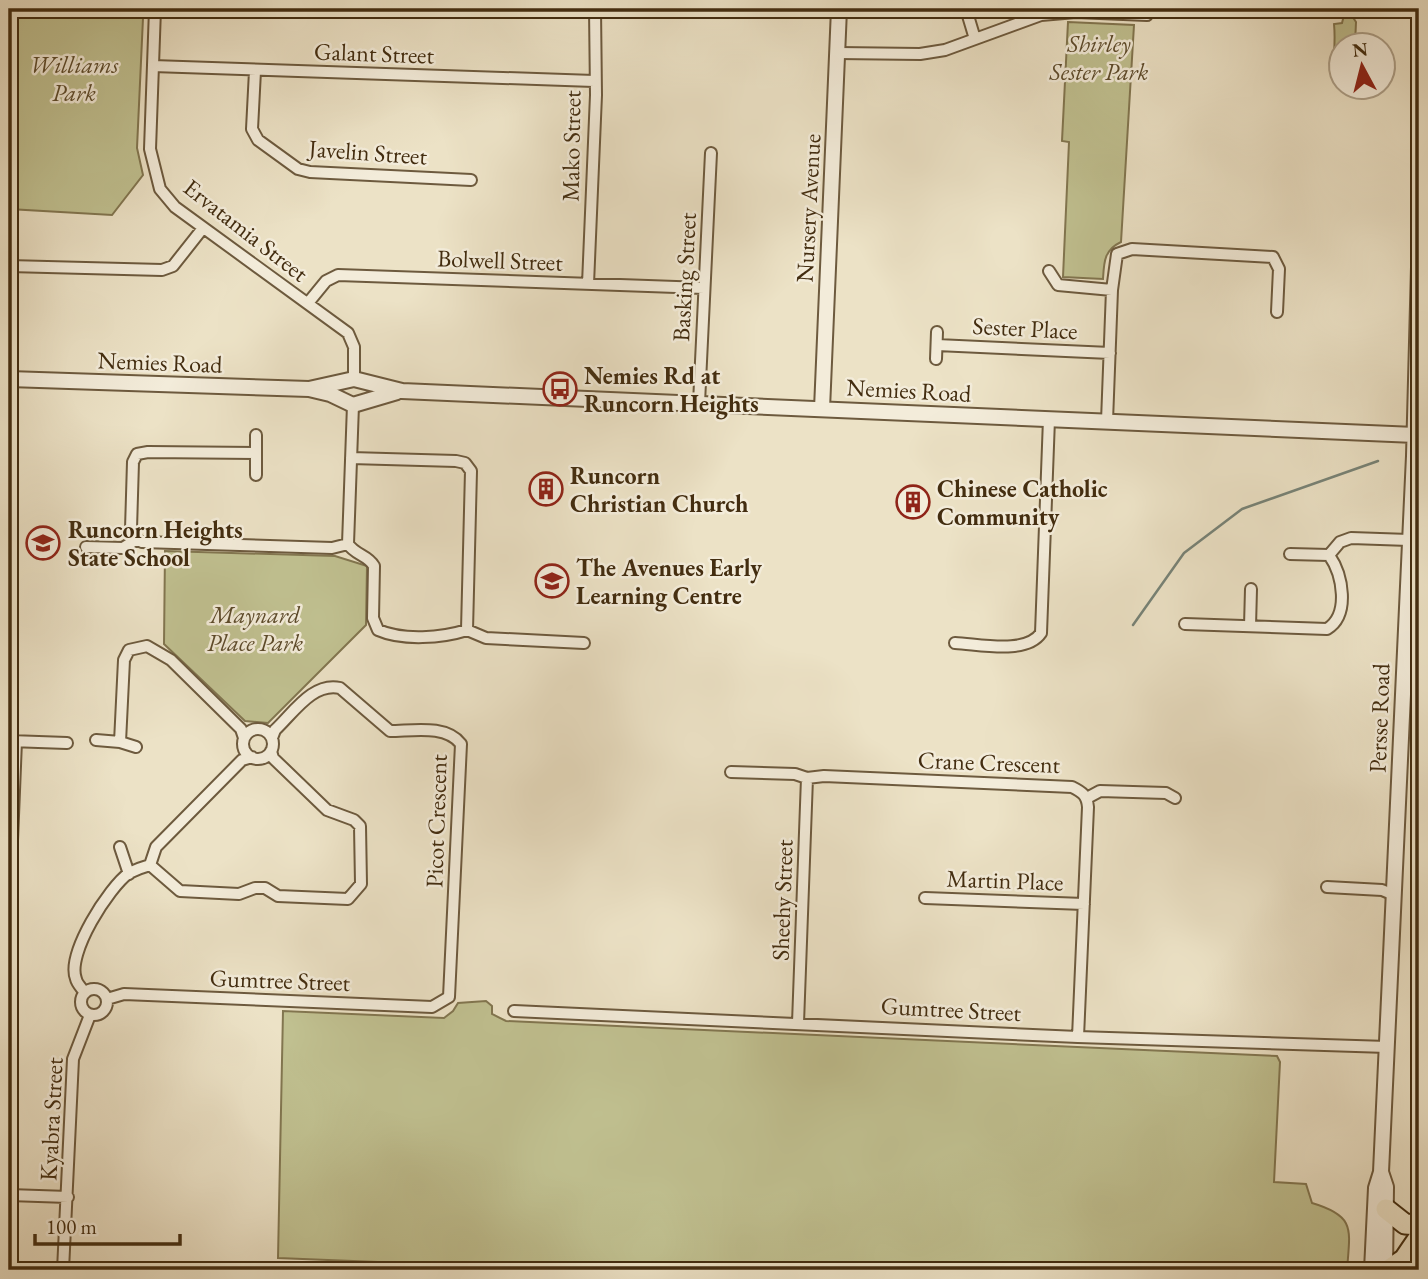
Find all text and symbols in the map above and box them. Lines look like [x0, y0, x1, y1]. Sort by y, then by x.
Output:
park label: Shirley Sester Park [1049, 28, 1149, 87]
north arrow [1326, 32, 1396, 102]
street label: Galant Street [313, 35, 435, 71]
text: N [1351, 36, 1370, 63]
park label: Williams Park [30, 49, 119, 108]
street label: Mako Street [555, 90, 587, 202]
street label: Javelin Street [306, 132, 429, 172]
street label: Nursery Avenue [789, 133, 827, 283]
street label: Ervatamia Street [177, 172, 315, 289]
street label: Basking Street [665, 211, 703, 342]
street label: Bolwell Street [437, 242, 564, 278]
street label: Sester Place [972, 310, 1078, 346]
street label: Nemies Road [97, 344, 224, 380]
place label: Nemies Rd at Runcorn Heights [584, 360, 759, 420]
bus stop icon: Nemies Rd at Runcorn Heights [541, 370, 579, 408]
street label: Nemies Road [846, 371, 973, 409]
place label: Runcorn Christian Church [570, 460, 749, 519]
building icon: Runcorn Christian Church [527, 470, 565, 508]
place label: Chinese Catholic Community [937, 473, 1108, 533]
building icon: Chinese Catholic Community [894, 483, 932, 521]
place label: Runcorn Heights State School [68, 514, 243, 573]
school or university icon: Runcorn Heights State School [24, 524, 62, 562]
place label: The Avenues Early Learning Centre [576, 552, 762, 612]
school or university icon: The Avenues Early Learning Centre [533, 562, 571, 600]
park label: Maynard Place Park [207, 599, 303, 658]
street label: Persse Road [1362, 662, 1396, 773]
street label: Crane Crescent [917, 744, 1061, 780]
street label: Picot Crescent [418, 753, 454, 888]
street label: Sheehy Street [764, 838, 800, 961]
street label: Martin Place [946, 862, 1064, 898]
street label: Gumtree Street [209, 962, 351, 998]
street label: Gumtree Street [880, 990, 1022, 1028]
street label: Kyabra Street [32, 1056, 70, 1182]
scale bar [35, 1202, 180, 1246]
text: 100 m [46, 1213, 97, 1240]

